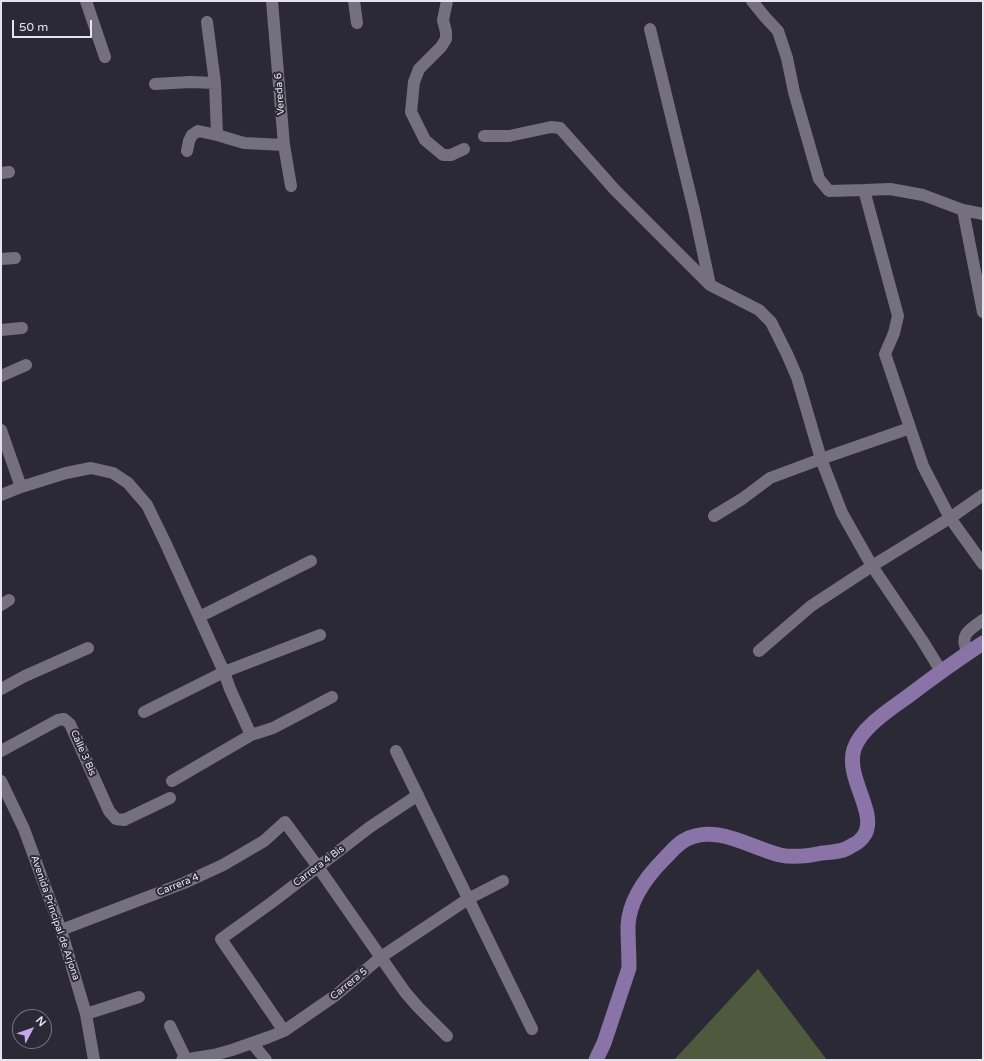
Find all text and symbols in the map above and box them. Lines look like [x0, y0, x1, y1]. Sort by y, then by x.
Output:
scale bar [14, 12, 94, 38]
text: 50 m [19, 20, 48, 34]
street label: Vereda 6 [273, 73, 287, 115]
street label: Calle 3 Bis [68, 728, 98, 778]
street label: Carrera 4 Bis [291, 843, 347, 889]
street label: Avenida Principal de Arjona [28, 854, 82, 982]
street label: Carrera 4 [155, 871, 201, 899]
street label: Carrera 5 [328, 965, 370, 1003]
north arrow [12, 1009, 52, 1049]
text: N [33, 1014, 48, 1029]

